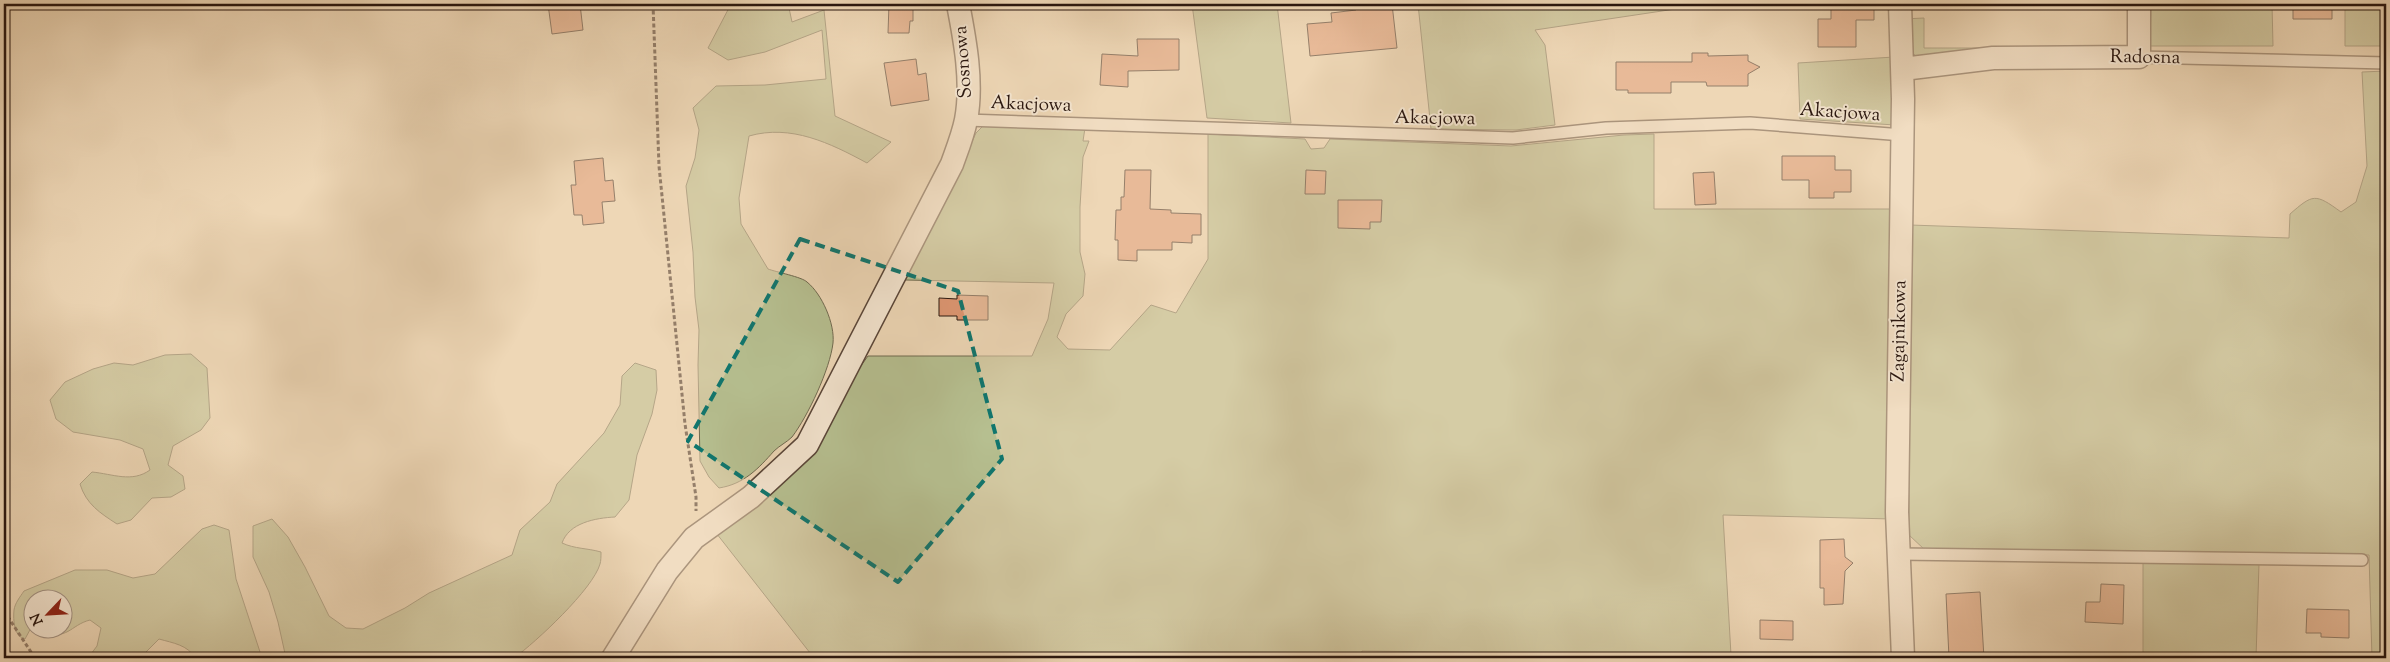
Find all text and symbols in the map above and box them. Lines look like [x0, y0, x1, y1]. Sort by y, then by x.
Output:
street label: Sosnowa [948, 24, 980, 99]
street label: Radosna [2110, 44, 2181, 72]
street label: Akacjowa [990, 90, 1072, 120]
street label: Akacjowa [1799, 97, 1881, 129]
street label: Akacjowa [1394, 105, 1476, 133]
street label: Zagajnikowa [1886, 280, 1914, 382]
north arrow [22, 590, 72, 640]
text: N [27, 609, 49, 628]

